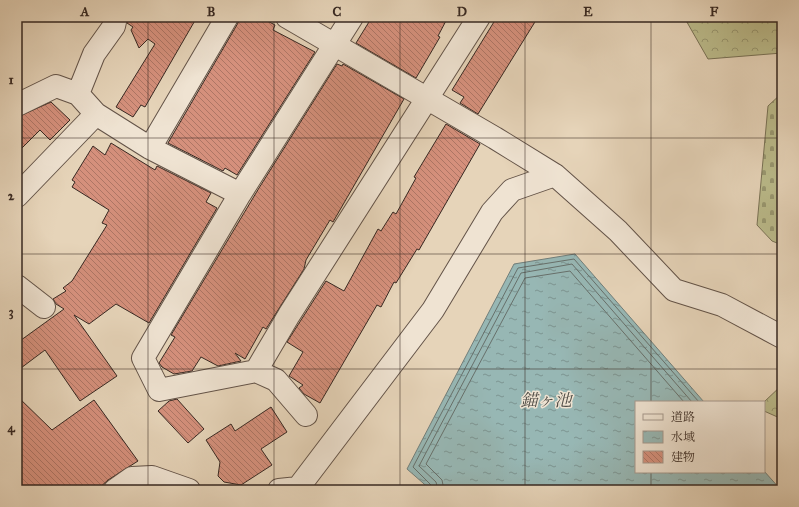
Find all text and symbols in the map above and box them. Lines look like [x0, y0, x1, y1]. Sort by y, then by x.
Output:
text: A [80, 4, 90, 20]
text: B [207, 4, 216, 20]
text: C [333, 4, 342, 20]
text: D [457, 4, 467, 20]
text: E [583, 4, 593, 20]
text: F [710, 4, 719, 20]
text: 1 [8, 72, 14, 88]
text: 2 [8, 188, 15, 204]
text: 3 [8, 304, 14, 320]
water label: 錨ヶ池 [521, 390, 573, 411]
legend [635, 401, 765, 473]
text: 道路 [671, 410, 695, 424]
text: 4 [7, 420, 15, 436]
text: 水域 [671, 430, 695, 444]
text: 建物 [671, 450, 695, 464]

